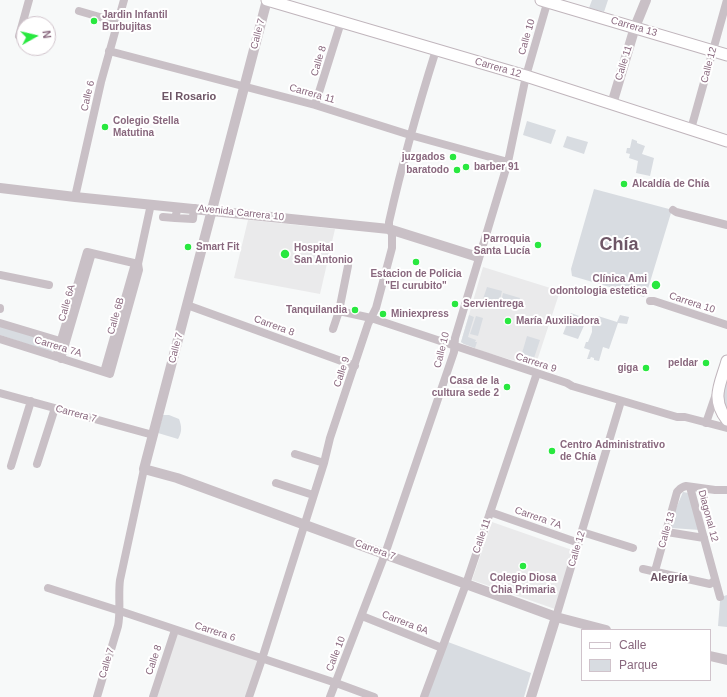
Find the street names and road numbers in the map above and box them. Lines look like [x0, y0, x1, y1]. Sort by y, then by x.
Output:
street label: Carrera 13 [609, 15, 659, 39]
street label: Calle 7 [248, 17, 268, 51]
street label: Calle 10 [516, 18, 538, 56]
street label: Calle 8 [309, 44, 329, 78]
street label: Calle 11 [613, 44, 635, 82]
street label: Calle 12 [698, 46, 720, 84]
street label: Carrera 12 [473, 56, 523, 80]
street label: Calle 6 [79, 79, 97, 113]
street label: Carrera 11 [288, 82, 336, 106]
street label: Avenida Carrera 10 [197, 203, 285, 223]
street label: Calle 6A [56, 283, 78, 323]
street label: Carrera 10 [667, 290, 717, 316]
street label: Calle 6B [105, 296, 127, 336]
street label: Carrera 8 [252, 313, 296, 339]
street label: Calle 7 [166, 331, 186, 365]
street label: Calle 10 [432, 331, 452, 369]
street label: Carrera 7A [33, 334, 83, 360]
street label: Carrera 9 [514, 351, 558, 375]
street label: Calle 9 [331, 355, 353, 389]
street label: Carrera 7 [54, 403, 98, 425]
street label: Diagonal 12 [695, 489, 721, 543]
street label: Carrera 7A [513, 504, 563, 532]
street label: Calle 13 [656, 511, 678, 549]
street label: Calle 11 [470, 517, 494, 555]
street label: Calle 12 [566, 530, 588, 568]
street label: Carrera 7 [353, 537, 397, 563]
street label: Carrera 6A [380, 609, 430, 637]
street label: Carrera 6 [193, 620, 237, 644]
street label: Calle 10 [324, 635, 348, 673]
street label: Calle 8 [143, 643, 165, 677]
street label: Calle 7 [97, 646, 117, 680]

